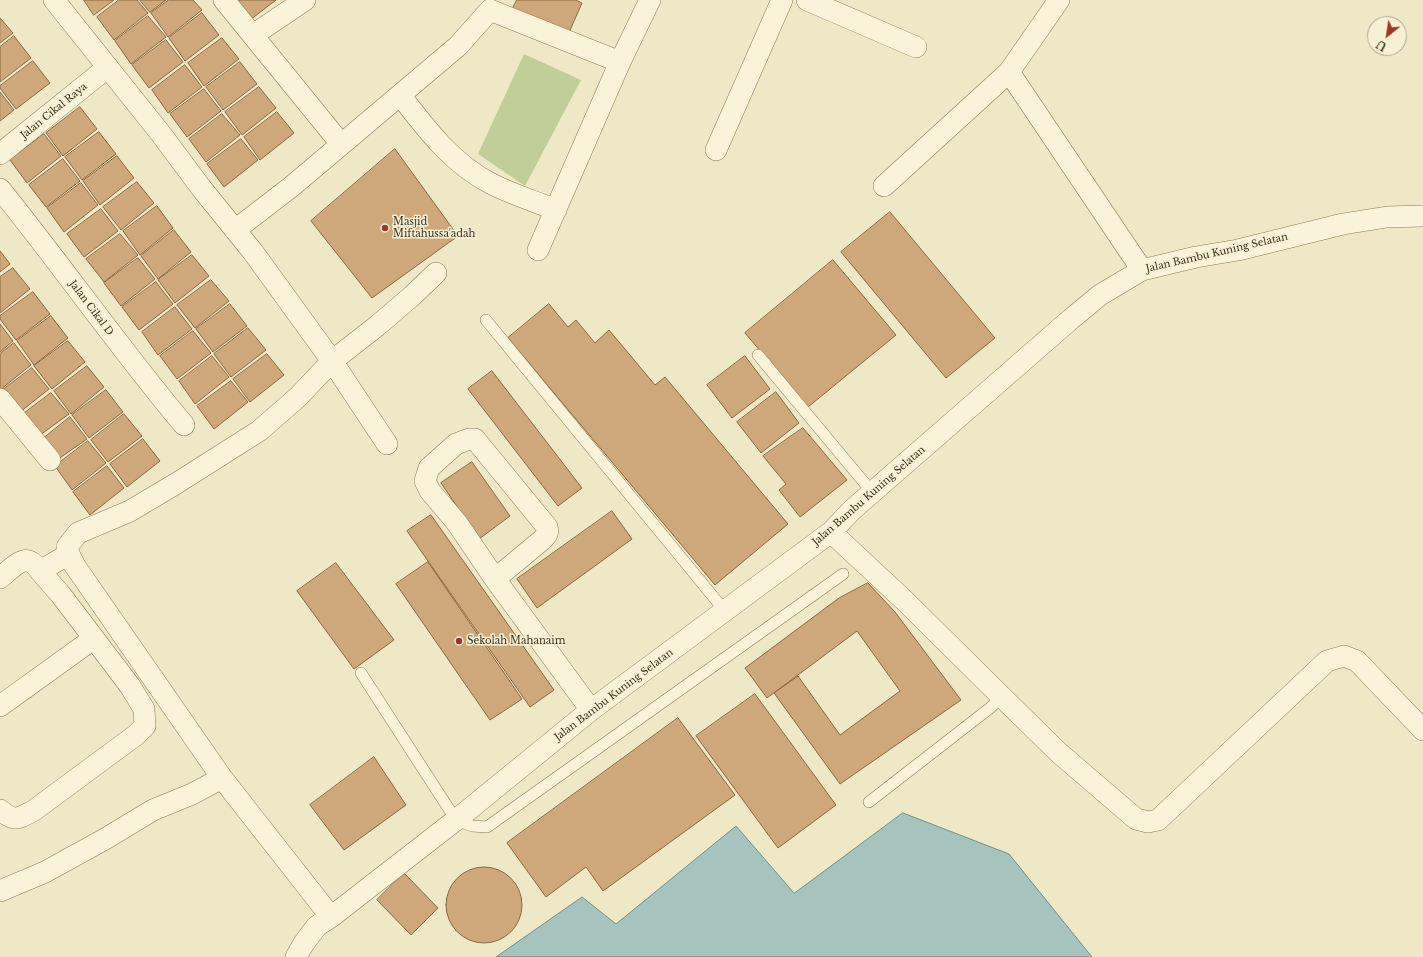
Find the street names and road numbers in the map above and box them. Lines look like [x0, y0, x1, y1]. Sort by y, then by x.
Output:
street label: Jalan Cikal Raya [18, 81, 90, 141]
street label: Jalan Bambu Kuning Selatan [1145, 231, 1289, 275]
street label: Jalan Cikal D [66, 278, 116, 338]
street label: Jalan Bambu Kuning Selatan [810, 444, 928, 548]
street label: Jalan Bambu Kuning Selatan [552, 646, 676, 744]

